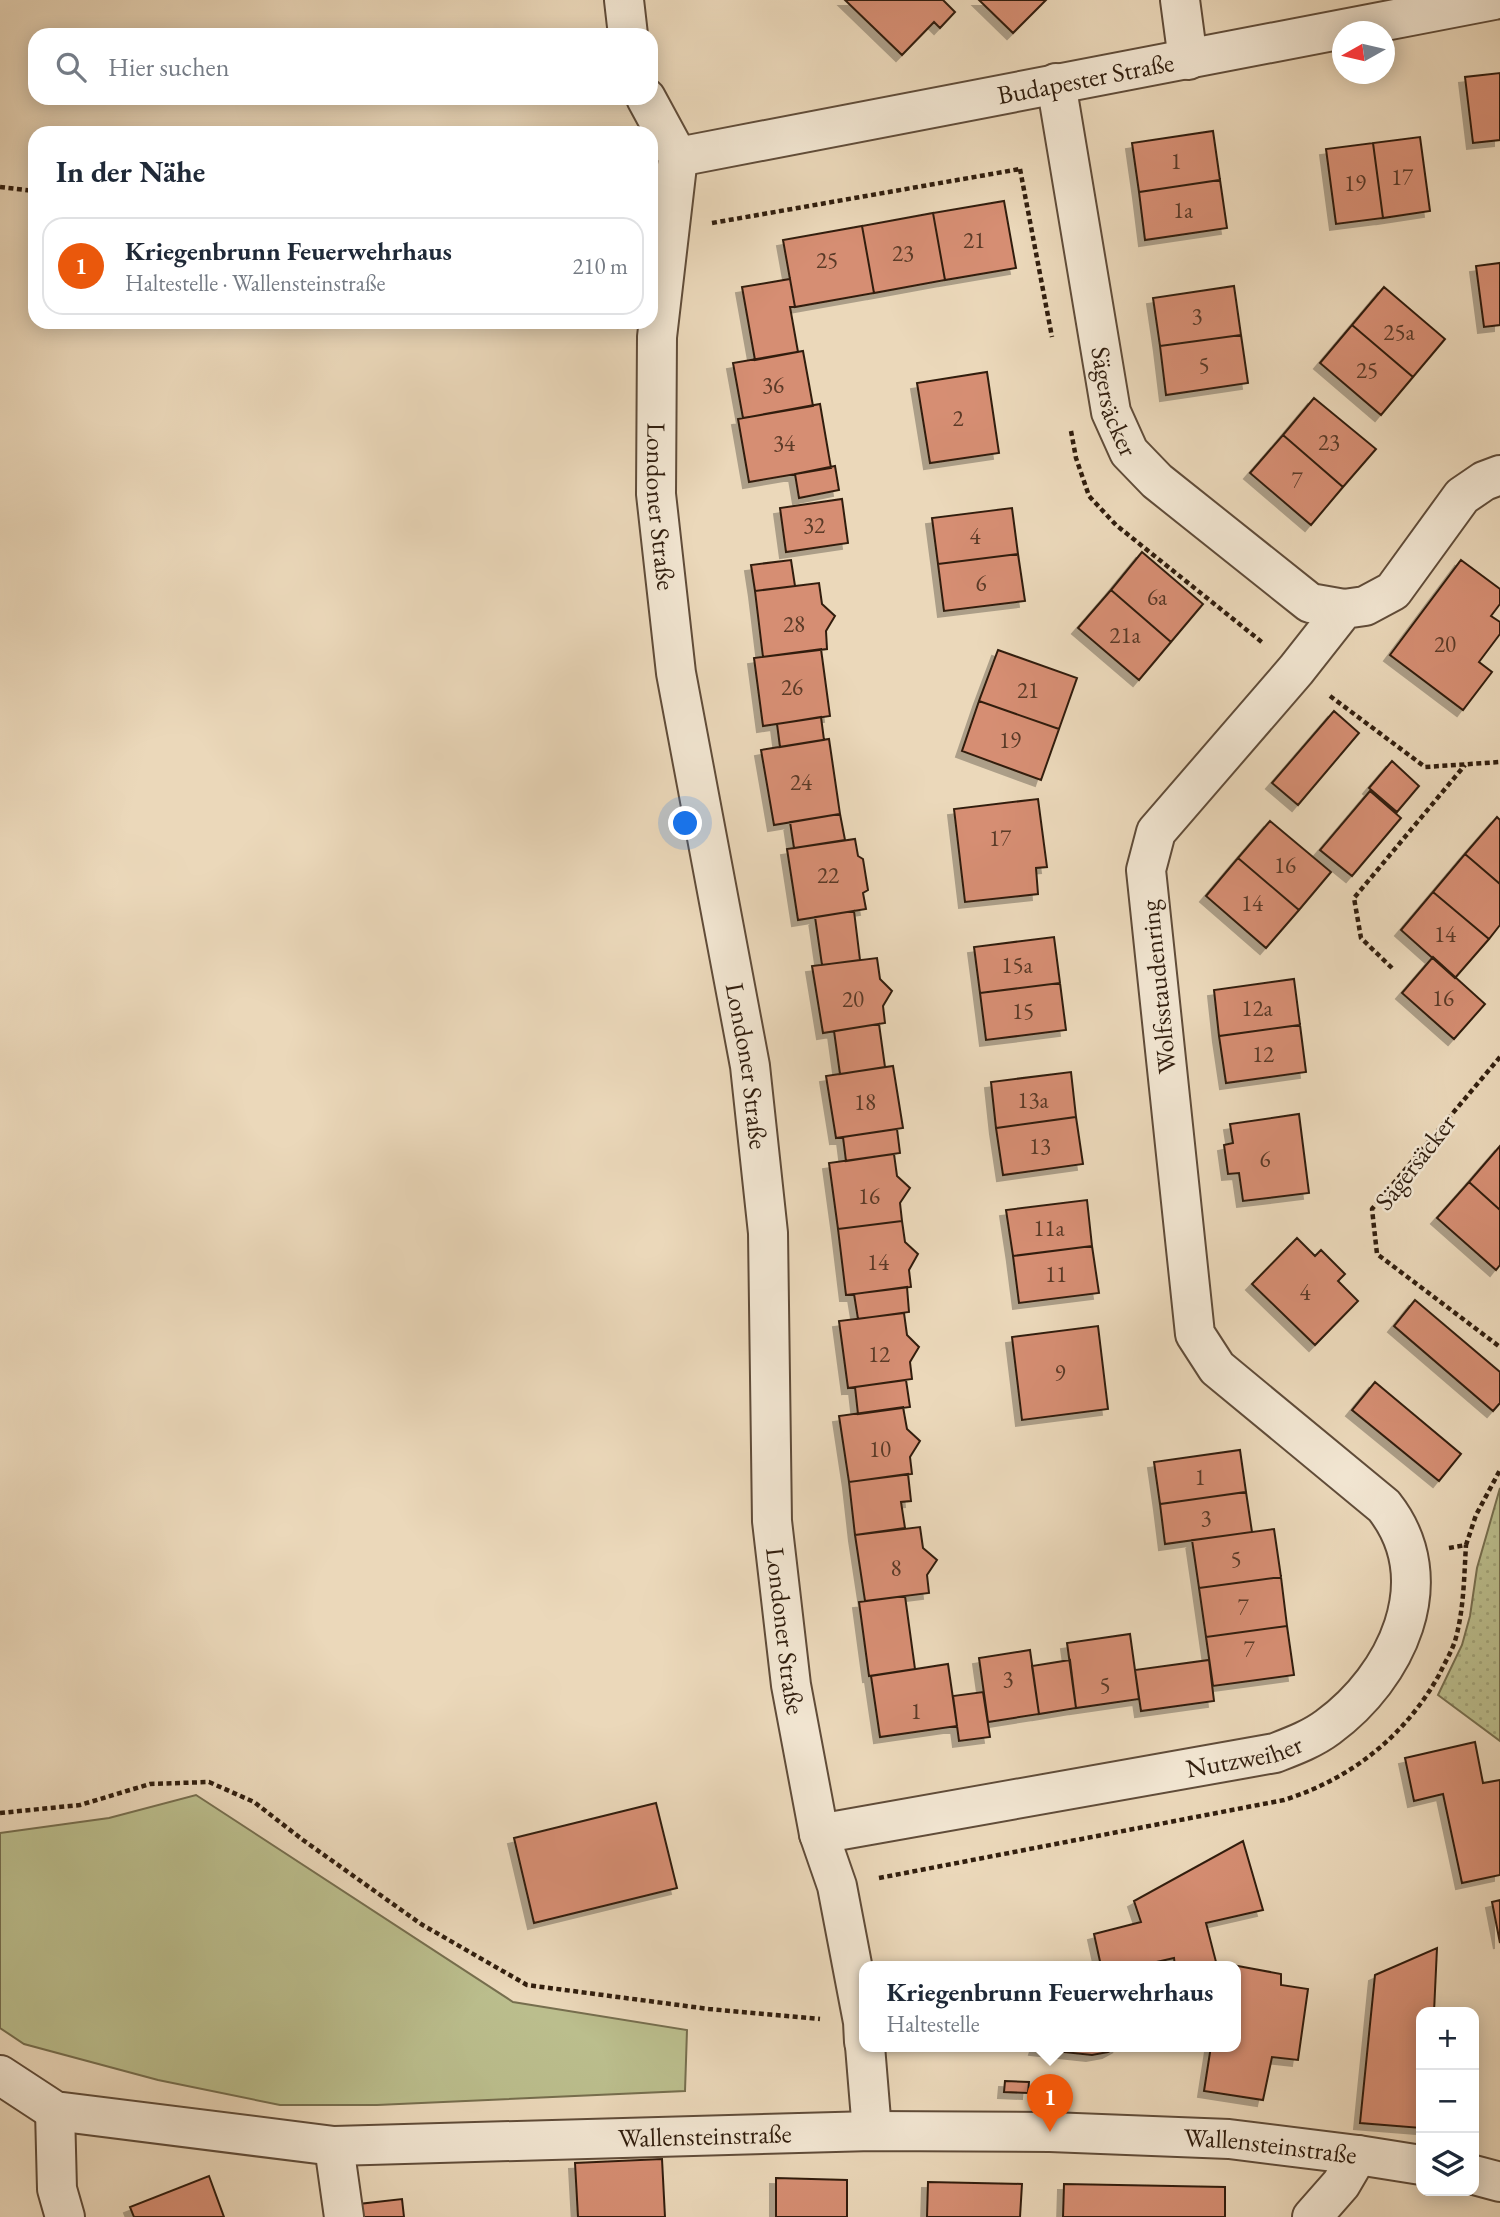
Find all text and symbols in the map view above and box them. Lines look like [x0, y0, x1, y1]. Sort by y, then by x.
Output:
north arrow [1332, 21, 1395, 84]
search box [28, 28, 658, 105]
street label: Budapester Straße [994, 45, 1177, 112]
icon: search [52, 48, 90, 86]
text: Hier suchen [108, 50, 229, 84]
house number: 1 [1170, 146, 1182, 176]
text: In der Nähe [56, 152, 205, 191]
house number: 17 [1391, 162, 1414, 192]
house number: 19 [1344, 168, 1366, 198]
house number: 1a [1173, 195, 1194, 225]
house number: 21 [963, 225, 985, 255]
text: Kriegenbrunn Feuerwehrhaus [125, 234, 452, 268]
house number: 23 [892, 238, 914, 268]
house number: 25 [816, 245, 838, 275]
text: 1 [75, 251, 87, 281]
text: 210 m [572, 251, 628, 281]
text: Haltestelle · Wallensteinstraße [125, 268, 386, 298]
house number: 3 [1191, 301, 1203, 331]
house number: 25a [1383, 317, 1415, 347]
street label: Sägersäcker [1083, 344, 1146, 462]
house number: 5 [1198, 350, 1210, 380]
house number: 25 [1356, 355, 1378, 385]
house number: 36 [762, 370, 784, 400]
house number: 2 [952, 403, 964, 433]
street label: Londoner Straße [639, 422, 684, 592]
house number: 23 [1318, 427, 1340, 457]
house number: 34 [773, 428, 796, 458]
house number: 7 [1291, 465, 1303, 495]
house number: 32 [803, 510, 825, 540]
house number: 4 [969, 521, 981, 551]
house number: 6 [975, 568, 987, 598]
house number: 6a [1147, 582, 1168, 612]
house number: 28 [783, 609, 805, 639]
house number: 21a [1109, 620, 1141, 650]
house number: 20 [1434, 629, 1456, 659]
house number: 26 [781, 672, 803, 702]
house number: 21 [1017, 675, 1039, 705]
house number: 19 [999, 725, 1021, 755]
house number: 24 [790, 767, 813, 797]
your location [668, 806, 702, 840]
house number: 17 [989, 823, 1012, 853]
house number: 16 [1274, 850, 1296, 880]
house number: 22 [817, 860, 839, 890]
house number: 14 [1241, 888, 1264, 918]
street label: Wolfsstaudenring [1132, 898, 1184, 1075]
house number: 14 [1434, 919, 1457, 949]
house number: 15a [1001, 950, 1033, 980]
street label: Londoner Straße [718, 980, 776, 1151]
house number: 16 [1432, 983, 1454, 1013]
house number: 20 [842, 984, 864, 1014]
house number: 12a [1241, 993, 1273, 1023]
house number: 15 [1012, 996, 1034, 1026]
house number: 12 [1252, 1039, 1274, 1069]
house number: 13a [1017, 1085, 1049, 1115]
house number: 18 [854, 1087, 876, 1117]
street label: Sägersäcker [1367, 1107, 1463, 1217]
house number: 13 [1029, 1131, 1051, 1161]
house number: 6 [1259, 1144, 1271, 1174]
house number: 16 [858, 1181, 880, 1211]
house number: 11a [1033, 1213, 1065, 1243]
house number: 14 [867, 1247, 890, 1277]
house number: 11 [1045, 1259, 1067, 1289]
house number: 4 [1299, 1277, 1311, 1307]
house number: 12 [868, 1339, 890, 1369]
house number: 9 [1054, 1358, 1066, 1388]
house number: 10 [869, 1434, 891, 1464]
house number: 1 [1194, 1462, 1206, 1492]
house number: 3 [1200, 1503, 1212, 1533]
house number: 5 [1230, 1544, 1242, 1574]
street label: Londoner Straße [758, 1545, 813, 1717]
house number: 8 [890, 1553, 902, 1583]
house number: 7 [1237, 1592, 1249, 1622]
house number: 7 [1243, 1634, 1255, 1664]
house number: 3 [1002, 1664, 1014, 1694]
house number: 5 [1099, 1670, 1111, 1700]
house number: 1 [910, 1696, 922, 1726]
street label: Nutzweiher [1183, 1727, 1308, 1786]
popup [859, 1961, 1241, 2052]
text: Kriegenbrunn Feuerwehrhaus [887, 1975, 1213, 2009]
map controls [1416, 2007, 1479, 2196]
button: + [1416, 2007, 1479, 2070]
text: Haltestelle [887, 2009, 980, 2039]
button: − [1416, 2070, 1479, 2133]
pin: 1 [1027, 2074, 1073, 2132]
street label: Wallensteinstraße [618, 2116, 792, 2155]
street label: Wallensteinstraße [1183, 2120, 1359, 2172]
button: layers [1416, 2133, 1479, 2196]

